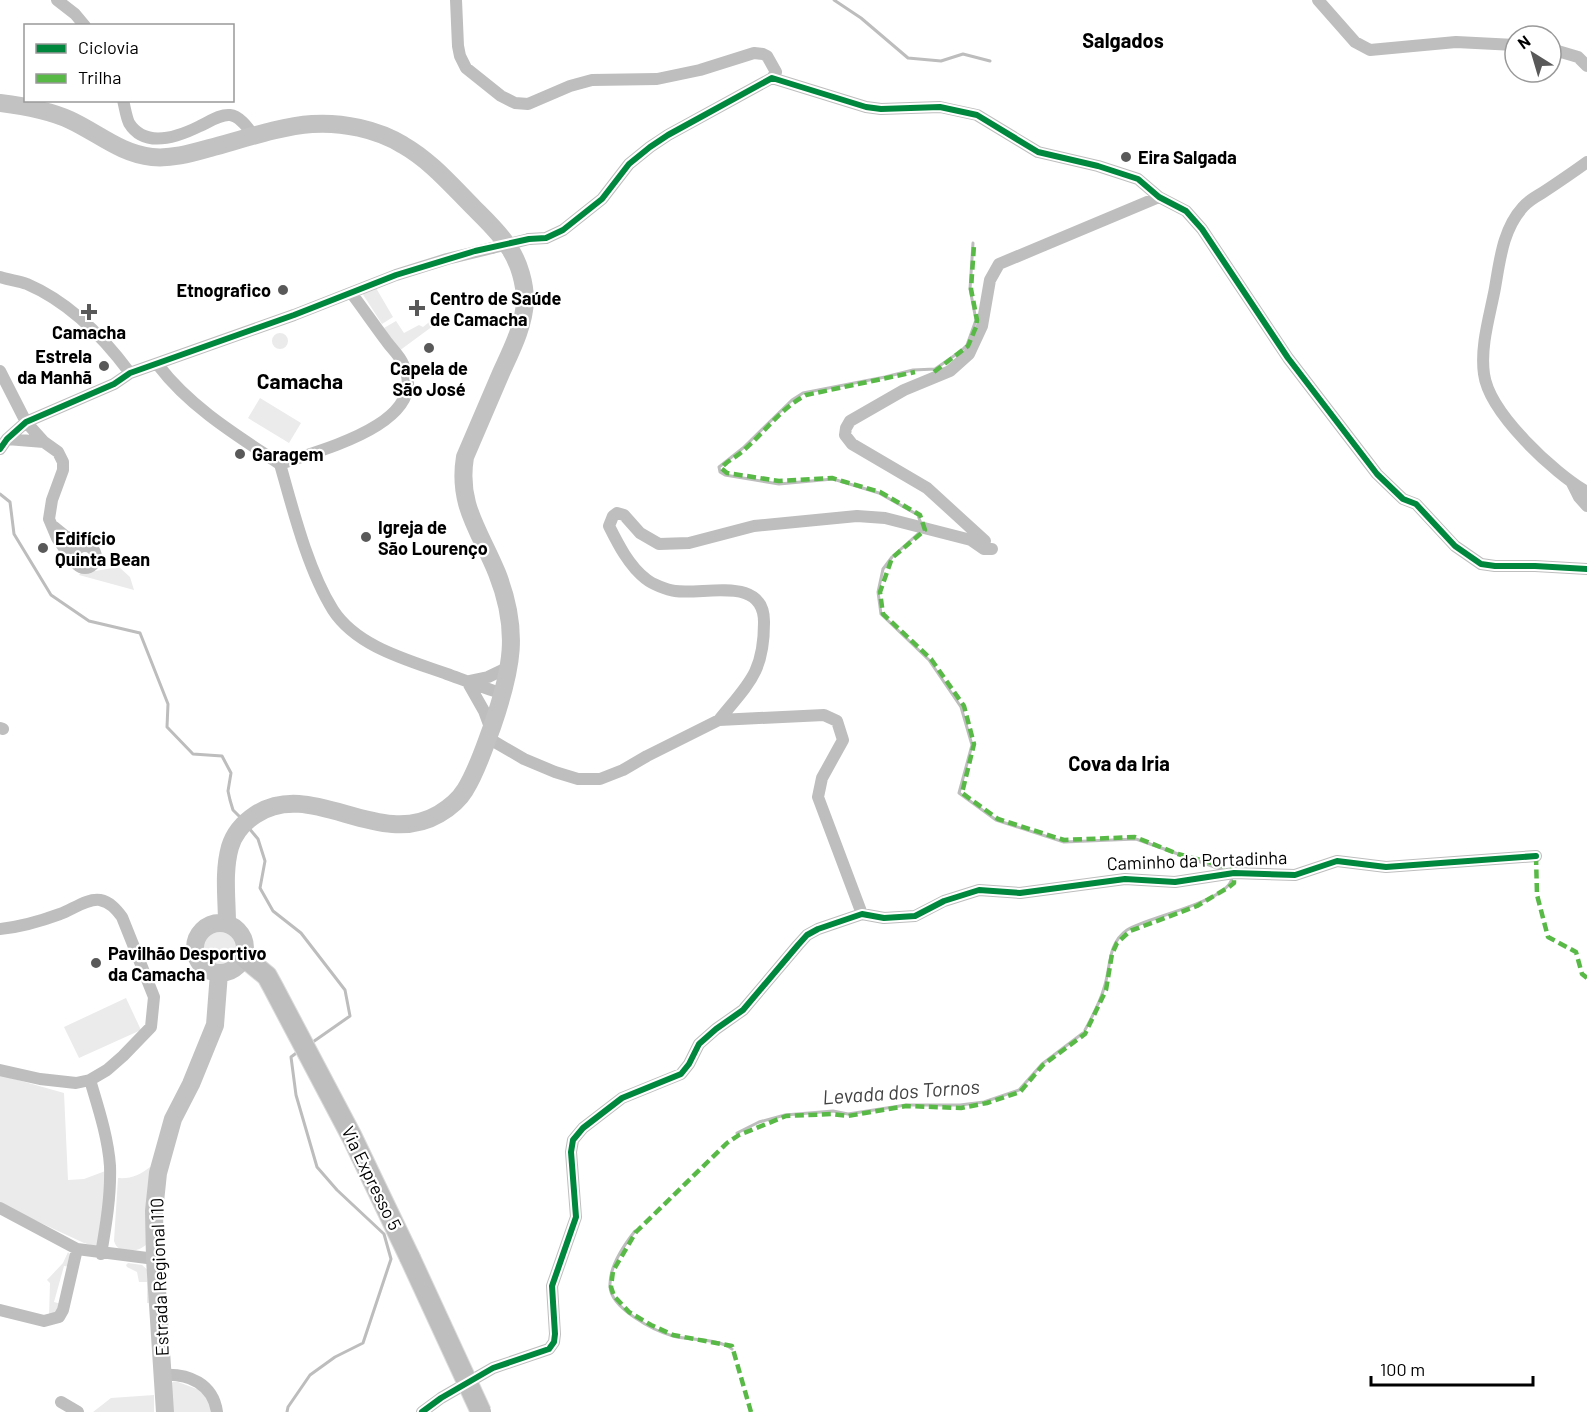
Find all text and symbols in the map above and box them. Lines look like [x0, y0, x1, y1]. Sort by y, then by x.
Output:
legend [24, 24, 234, 102]
north arrow [1503, 24, 1563, 84]
district label: Salgados [1082, 28, 1164, 52]
text: N [1514, 31, 1534, 52]
text: Ciclovia [78, 36, 139, 58]
text: Trilha [78, 66, 122, 88]
place label: Eira Salgada [1138, 146, 1237, 168]
marker: Eira Salgada [1119, 150, 1133, 164]
place label: Etnografico [176, 279, 271, 301]
marker: Etnografico [276, 283, 290, 297]
place label: Centro de Saúde de Camacha [430, 287, 561, 330]
marker: Centro de Saúde de Camacha [408, 299, 426, 317]
marker: Camacha [82, 305, 96, 319]
place label: Camacha [52, 321, 126, 343]
marker: Capela de São José [422, 341, 436, 355]
place label: Estrela da Manhã [17, 345, 92, 388]
place label: Capela de São José [390, 357, 468, 400]
marker: Estrela da Manhã [97, 359, 111, 373]
district label: Camacha [257, 368, 343, 393]
place label: Garagem [252, 443, 324, 465]
marker: Garagem [233, 447, 247, 461]
place label: Igreja de São Lourenço [378, 516, 488, 559]
place label: Edifício Quinta Bean [55, 527, 150, 570]
marker: Igreja de São Lourenço [359, 530, 373, 544]
marker: Edifício Quinta Bean [36, 541, 50, 555]
district label: Cova da Iria [1068, 751, 1170, 775]
street label: Caminho da Portadinha [1106, 846, 1288, 874]
place label: Pavilhão Desportivo da Camacha [108, 942, 266, 985]
marker: Pavilhão Desportivo da Camacha [89, 956, 103, 970]
water label: Levada dos Tornos [822, 1074, 980, 1108]
street label: Via Expresso 5 [337, 1122, 407, 1234]
street label: Estrada Regional 110 [145, 1197, 173, 1357]
scale bar [1371, 1349, 1533, 1387]
text: 100 m [1380, 1358, 1425, 1380]

